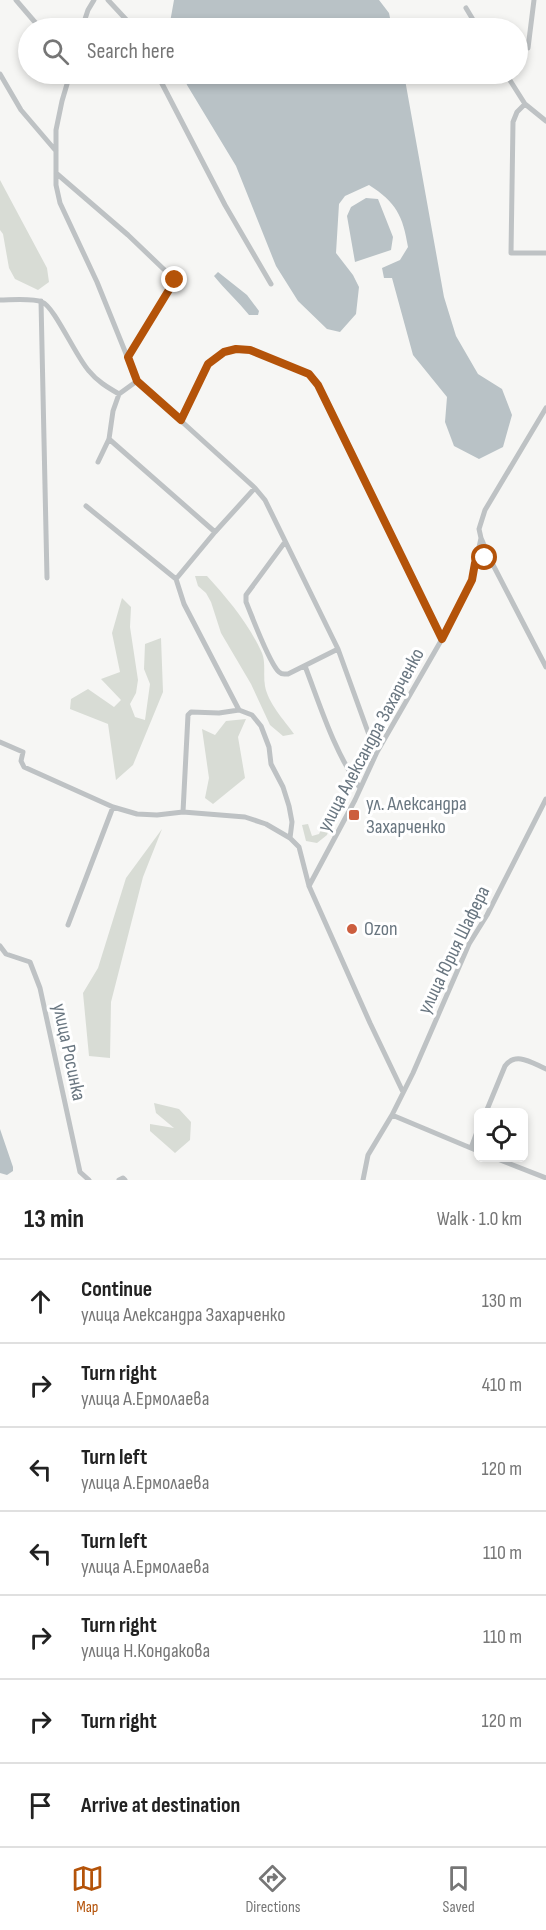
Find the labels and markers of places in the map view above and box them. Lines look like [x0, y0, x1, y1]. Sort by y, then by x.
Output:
place label: ул. Александра Захарченко [366, 792, 467, 839]
marker: ул. Александра Захарченко [347, 808, 361, 822]
place label: Ozon [364, 917, 398, 941]
marker: Ozon [345, 922, 359, 936]

